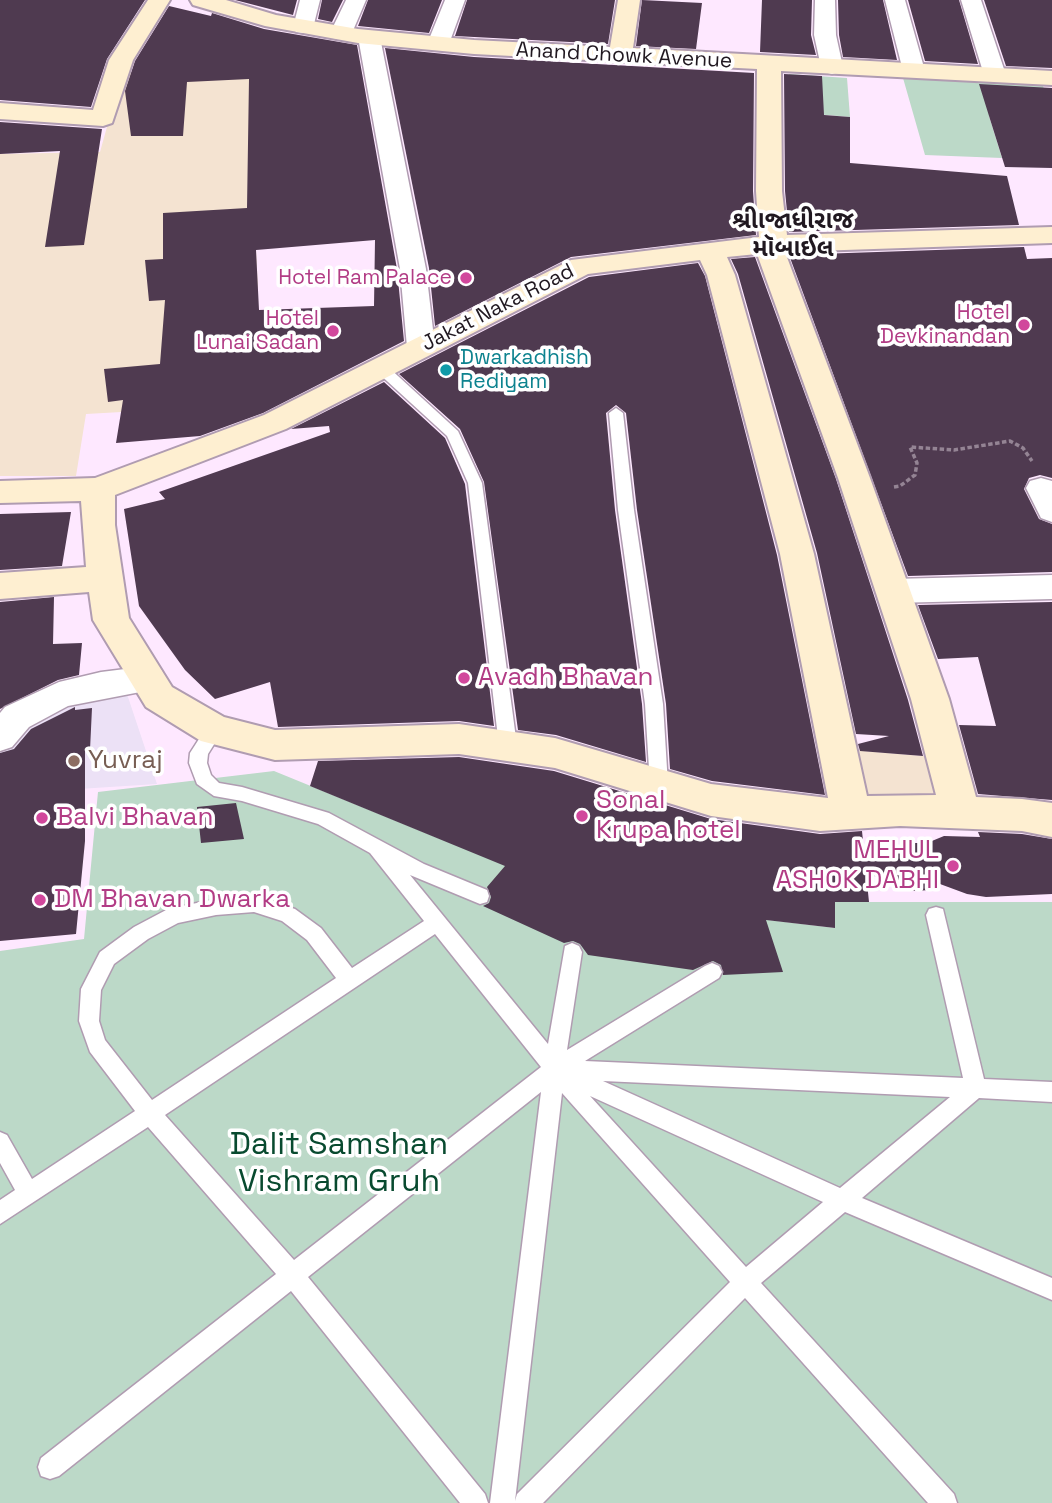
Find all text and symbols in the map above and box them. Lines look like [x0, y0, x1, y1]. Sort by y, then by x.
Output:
street label: Anand Chowk Avenue [515, 38, 733, 74]
district label: શ્રીાજાધીરાજ મૉબાઈલ [732, 207, 854, 263]
street label: Jakat Naka Road [418, 259, 578, 357]
place label: Hotel Ram Palace [278, 265, 452, 291]
marker: Hotel Ram Palace [458, 270, 474, 286]
place label: Hotel Devkinandan [880, 300, 1010, 350]
place label: Hotel Lunai Sadan [196, 306, 319, 356]
marker: Hotel Devkinandan [1016, 317, 1032, 333]
marker: Hotel Lunai Sadan [325, 323, 341, 339]
place label: Dwarkadhish Rediyam [460, 345, 589, 395]
marker: Dwarkadhish Rediyam [438, 362, 454, 378]
place label: Avadh Bhavan [478, 662, 653, 694]
marker: Avadh Bhavan [456, 670, 472, 686]
place label: Yuvraj [88, 745, 163, 777]
marker: Yuvraj [66, 753, 82, 769]
place label: Sonal Krupa hotel [596, 785, 741, 846]
place label: Balvi Bhavan [56, 802, 213, 834]
marker: Sonal Krupa hotel [574, 808, 590, 824]
marker: Balvi Bhavan [34, 810, 50, 826]
place label: MEHUL ASHOK DABHI [776, 835, 939, 896]
marker: MEHUL ASHOK DABHI [945, 858, 961, 874]
place label: DM Bhavan Dwarka [54, 884, 290, 916]
marker: DM Bhavan Dwarka [32, 892, 48, 908]
park label: Dalit Samshan Vishram Gruh [230, 1126, 448, 1201]

